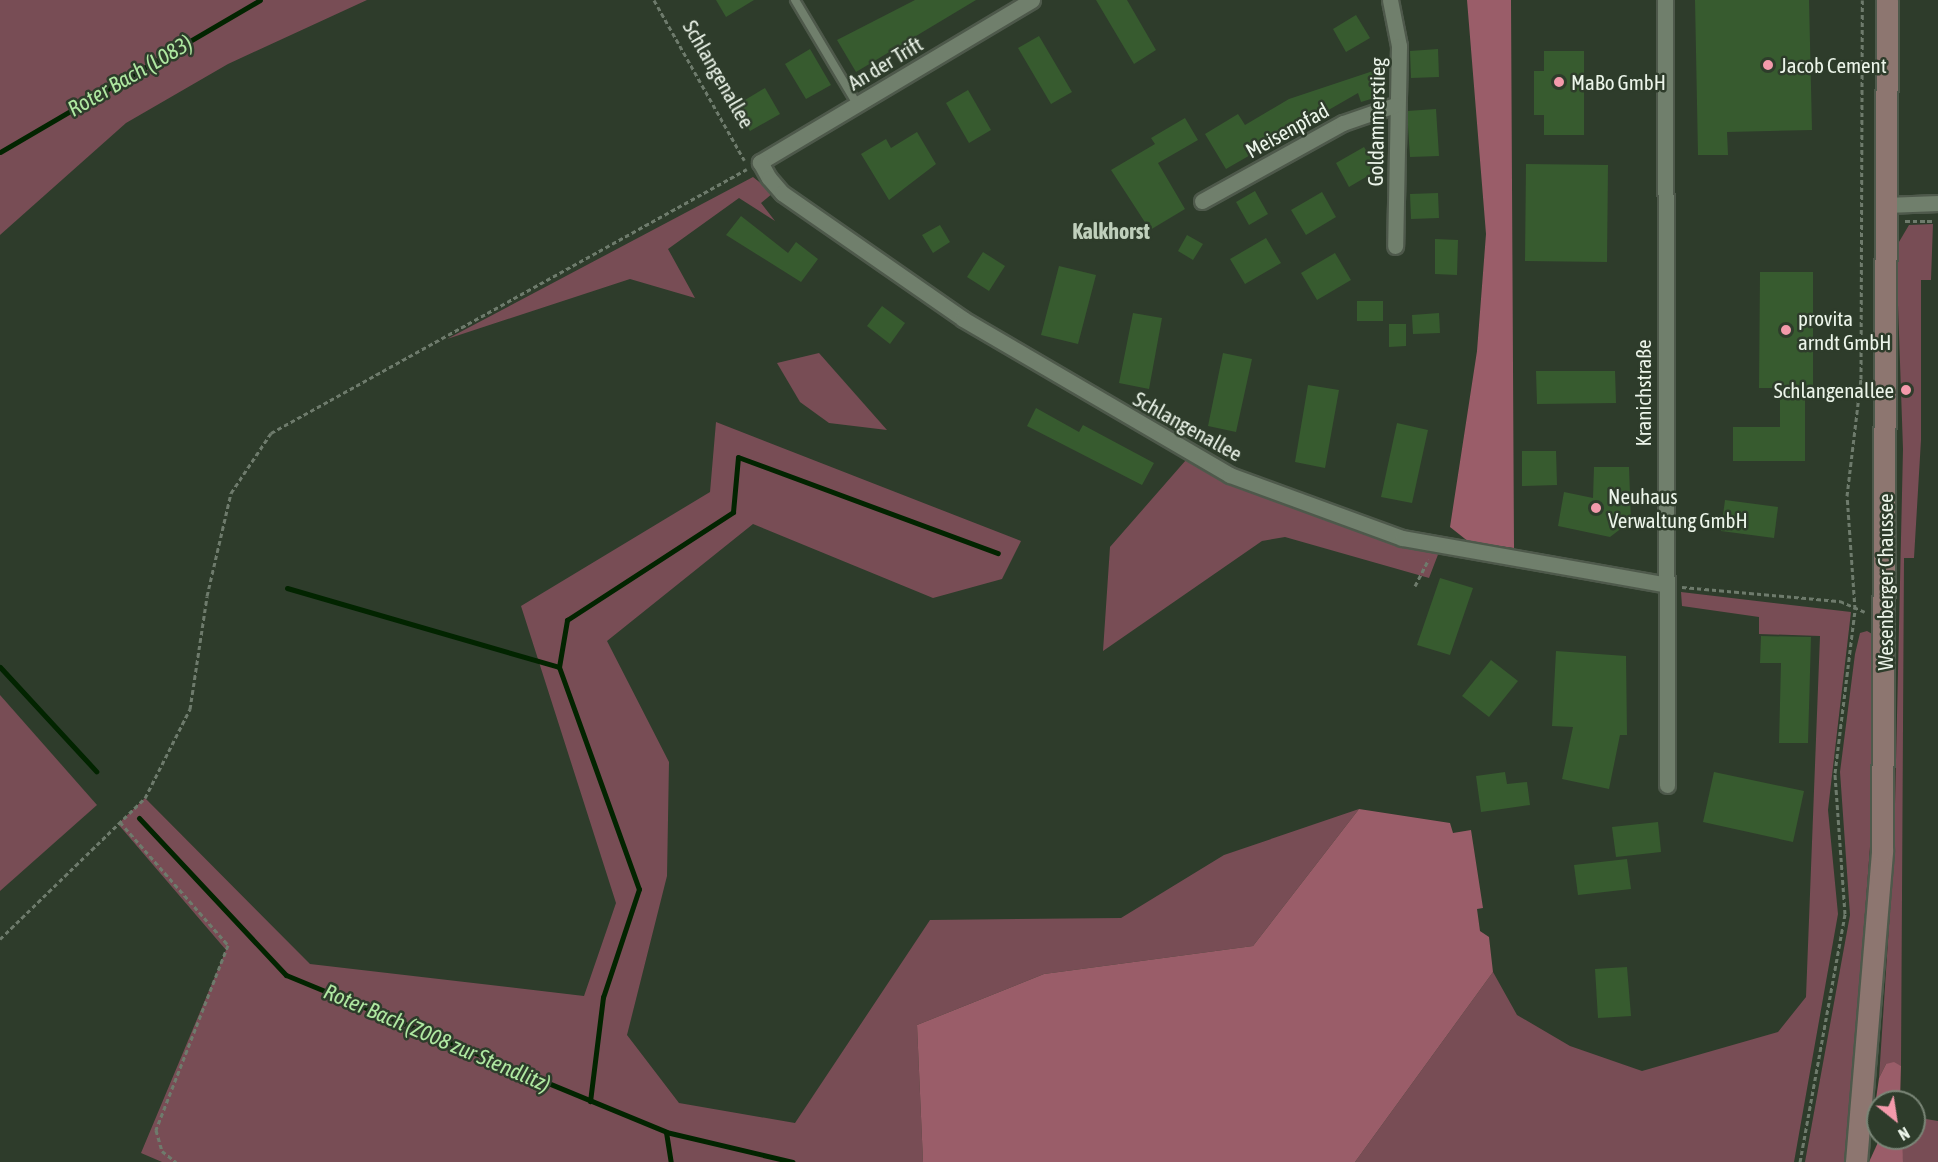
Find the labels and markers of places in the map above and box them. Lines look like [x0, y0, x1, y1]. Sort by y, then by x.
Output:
place label: Jacob Cement [1780, 52, 1887, 78]
marker: Jacob Cement [1761, 58, 1775, 72]
place label: MaBo GmbH [1571, 69, 1666, 95]
marker: MaBo GmbH [1552, 75, 1566, 89]
place label: provita arndt GmbH [1798, 305, 1891, 355]
marker: provita arndt GmbH [1779, 323, 1793, 337]
place label: Schlangenallee [1774, 377, 1894, 403]
marker: Schlangenallee [1899, 383, 1913, 397]
place label: Neuhaus Verwaltung GmbH [1608, 483, 1748, 533]
marker: Neuhaus Verwaltung GmbH [1589, 501, 1603, 515]

